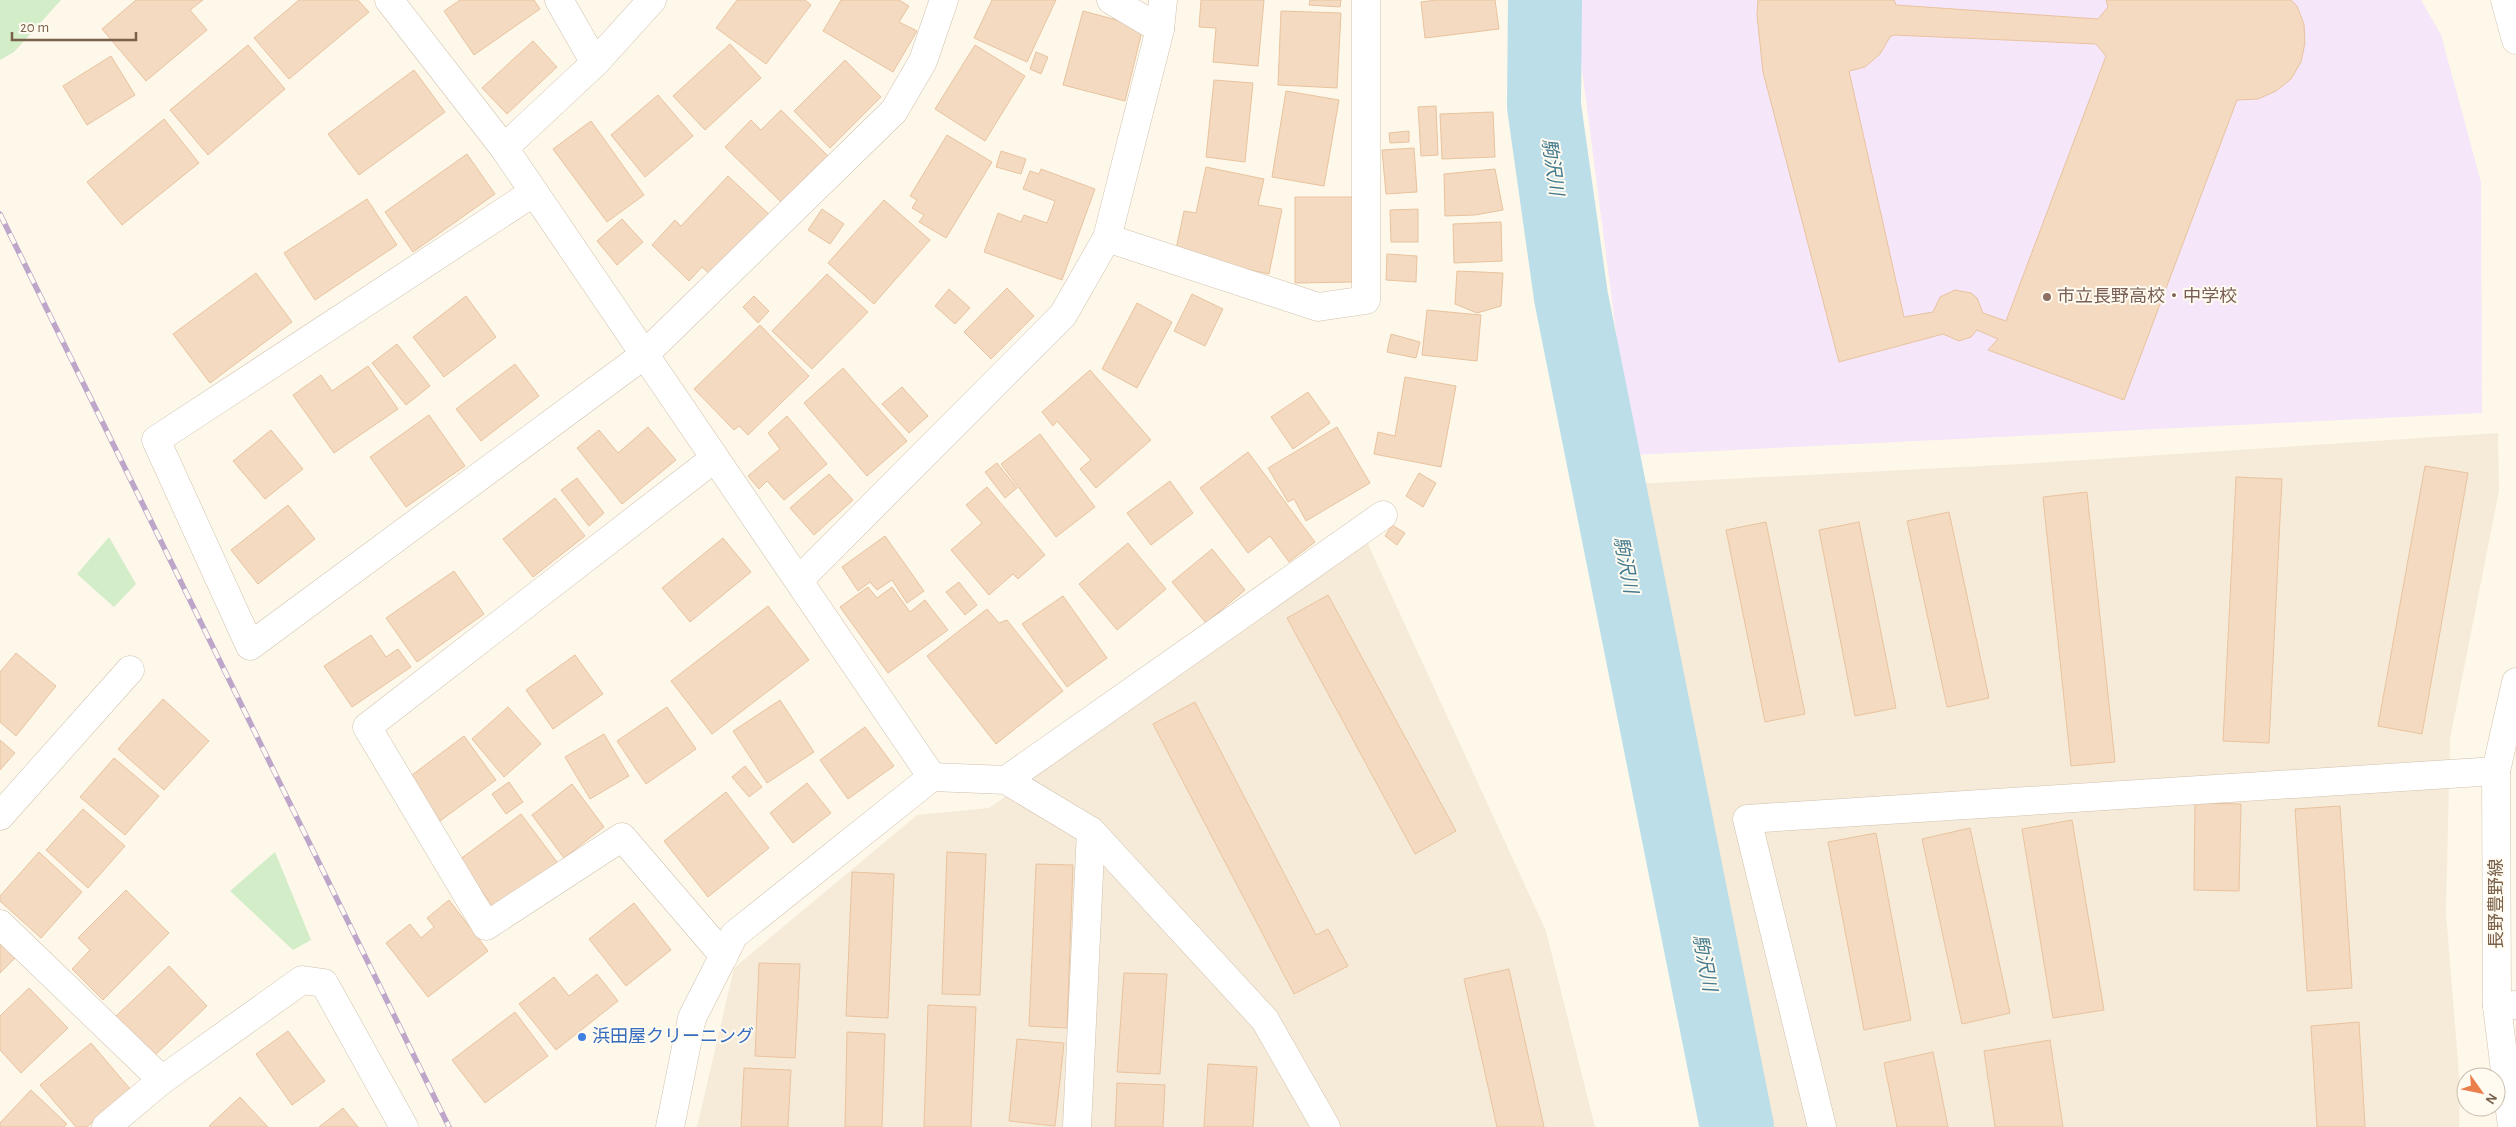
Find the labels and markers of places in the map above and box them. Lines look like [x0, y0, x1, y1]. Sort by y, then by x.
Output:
place label: 市立長野高校・中学校 [2057, 286, 2237, 306]
marker: 市立長野高校・中学校 [2041, 291, 2053, 303]
place label: 浜田屋クリーニング [592, 1026, 754, 1046]
marker: 浜田屋クリーニング [576, 1031, 588, 1043]

